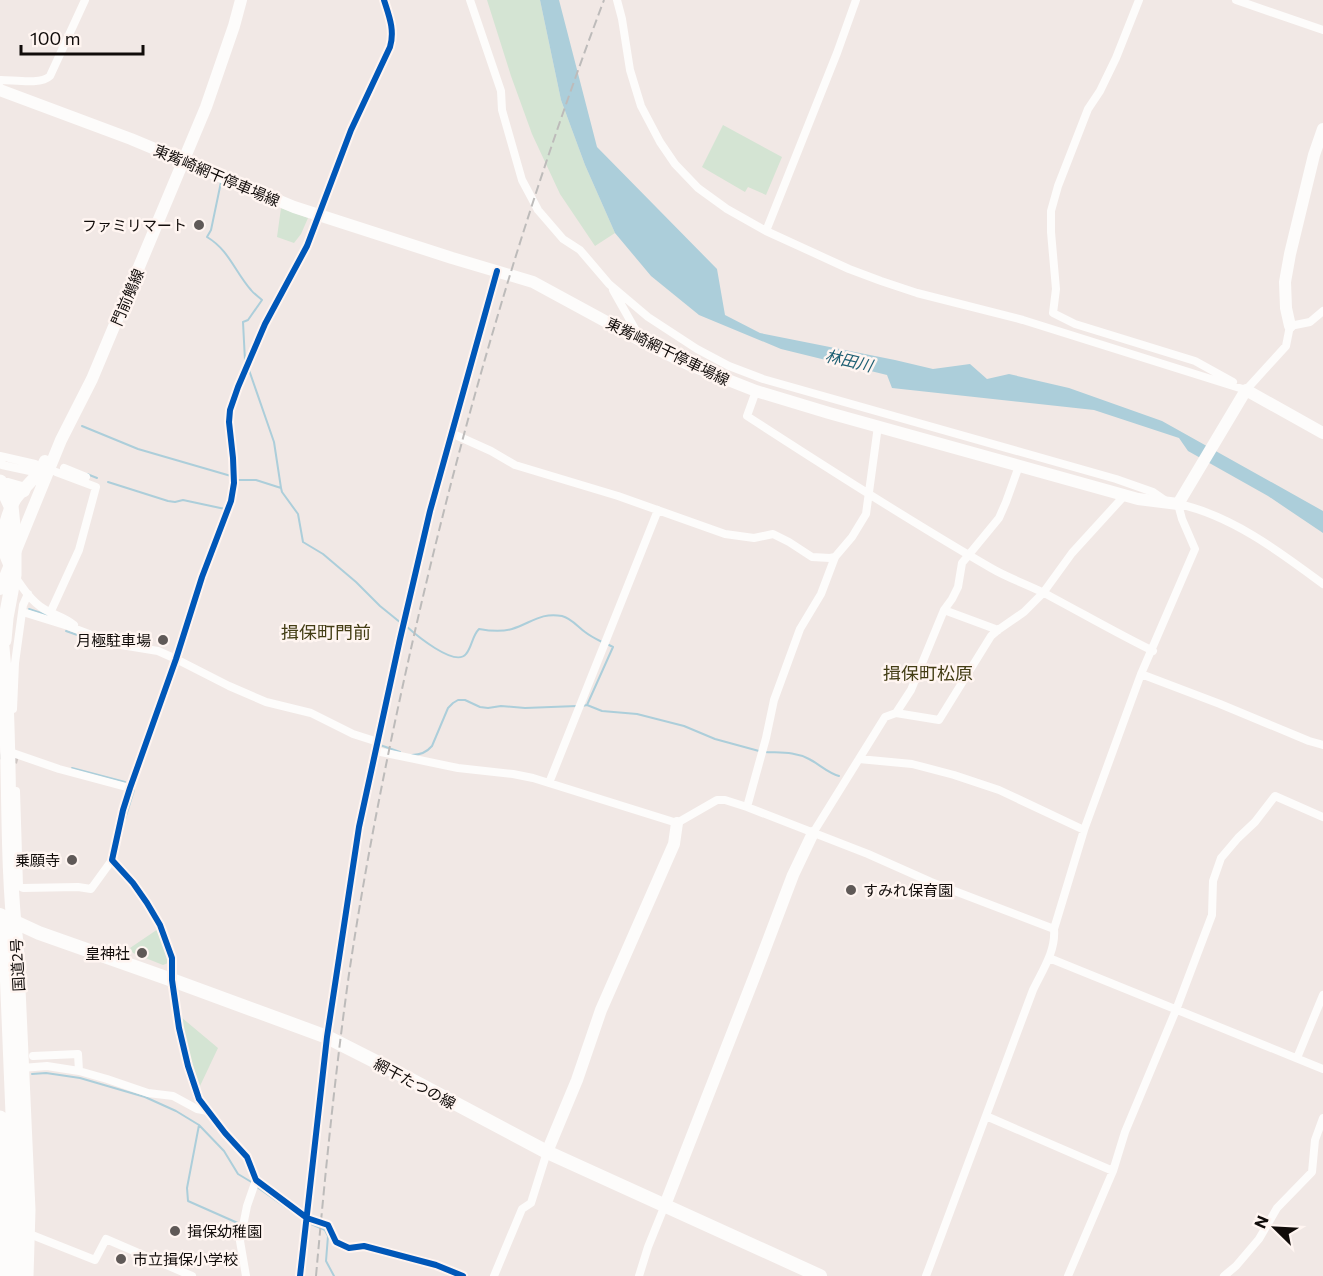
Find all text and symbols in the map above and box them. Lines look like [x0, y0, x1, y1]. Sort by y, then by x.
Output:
scale bar [21, 18, 142, 56]
text: 100 m [30, 27, 80, 49]
street label: 東觜崎網干停車場線 [151, 140, 283, 210]
place label: ファミリマート [82, 216, 187, 234]
marker: ファミリマート [192, 218, 206, 232]
street label: 門前鵤線 [107, 266, 147, 328]
street label: 東觜崎網干停車場線 [603, 313, 733, 389]
water label: 林田川 [823, 345, 876, 375]
district label: 揖保町門前 [281, 621, 371, 643]
place label: 月極駐車場 [76, 631, 151, 649]
marker: 月極駐車場 [156, 633, 170, 647]
district label: 揖保町松原 [883, 662, 973, 684]
place label: 乗願寺 [15, 851, 60, 869]
marker: 乗願寺 [65, 853, 79, 867]
place label: すみれ保育園 [863, 881, 953, 899]
marker: すみれ保育園 [844, 883, 858, 897]
street label: 国道2号 [7, 938, 27, 992]
place label: 皇神社 [85, 944, 130, 962]
marker: 皇神社 [135, 946, 149, 960]
street label: 網干たつの線 [371, 1054, 459, 1112]
north arrow [1245, 1198, 1305, 1258]
text: N [1250, 1212, 1272, 1231]
place label: 揖保幼稚園 [187, 1222, 262, 1240]
marker: 揖保幼稚園 [168, 1224, 182, 1238]
place label: 市立揖保小学校 [133, 1250, 238, 1268]
marker: 市立揖保小学校 [114, 1252, 128, 1266]

